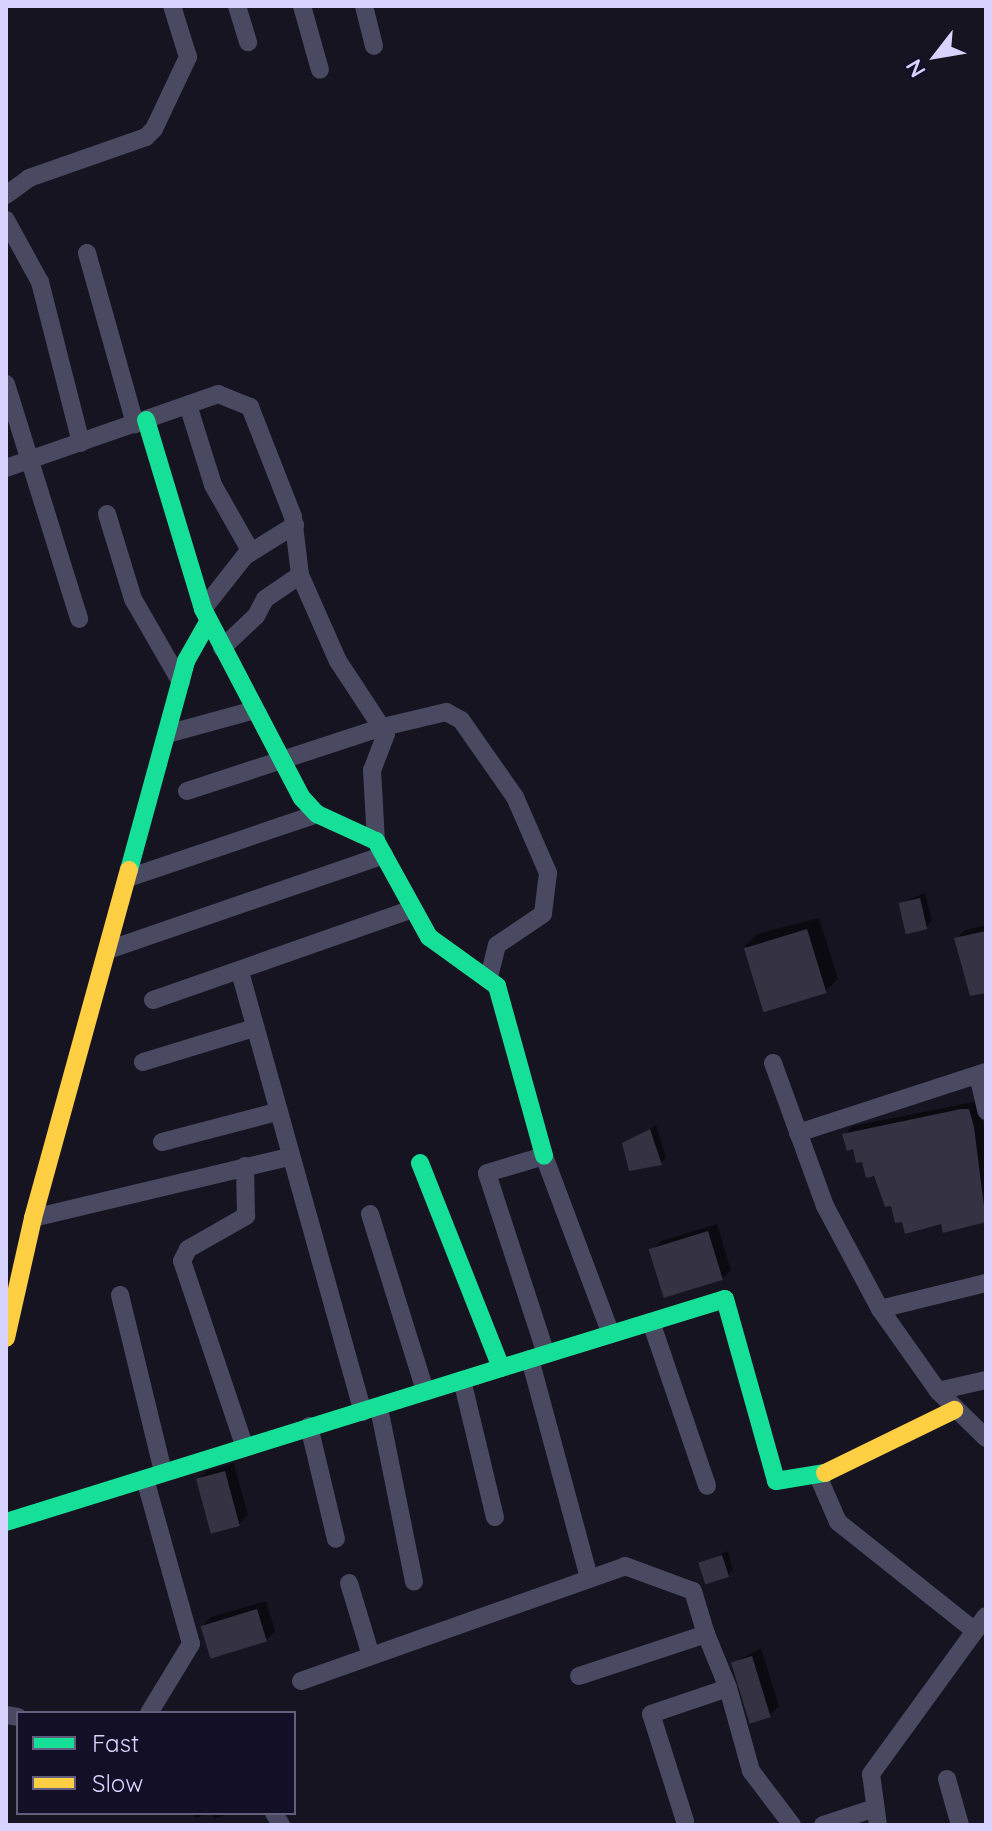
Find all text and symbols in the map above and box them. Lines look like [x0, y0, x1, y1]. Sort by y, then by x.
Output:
north arrow [896, 16, 976, 96]
text: N [899, 54, 932, 83]
legend [16, 1711, 296, 1815]
text: Fast [92, 1728, 139, 1758]
text: Slow [92, 1768, 143, 1798]

